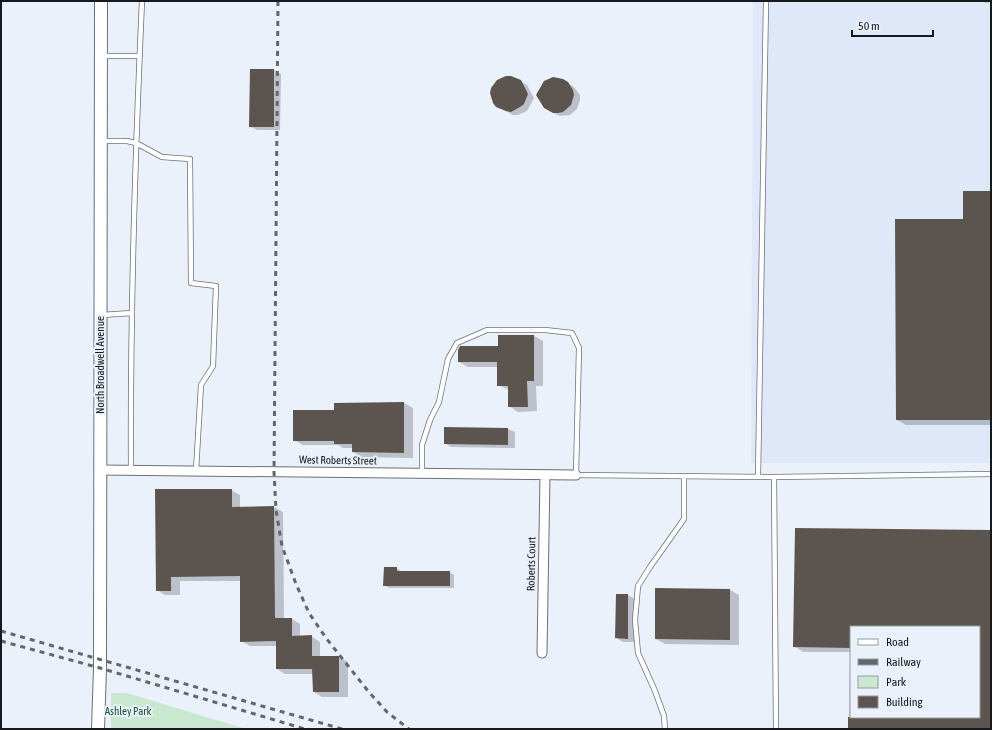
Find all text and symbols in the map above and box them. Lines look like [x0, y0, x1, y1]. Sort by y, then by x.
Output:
scale bar [852, 12, 933, 38]
text: 50 m [858, 19, 880, 33]
street label: North Broadwell Avenue [94, 316, 106, 414]
street label: West Roberts Street [299, 453, 377, 467]
street label: Roberts Court [525, 537, 537, 591]
legend [850, 626, 980, 718]
text: Road [886, 635, 909, 649]
text: Railway [886, 655, 921, 669]
text: Park [886, 675, 907, 689]
text: Building [886, 695, 924, 709]
park label: Ashley Park [105, 705, 152, 717]

